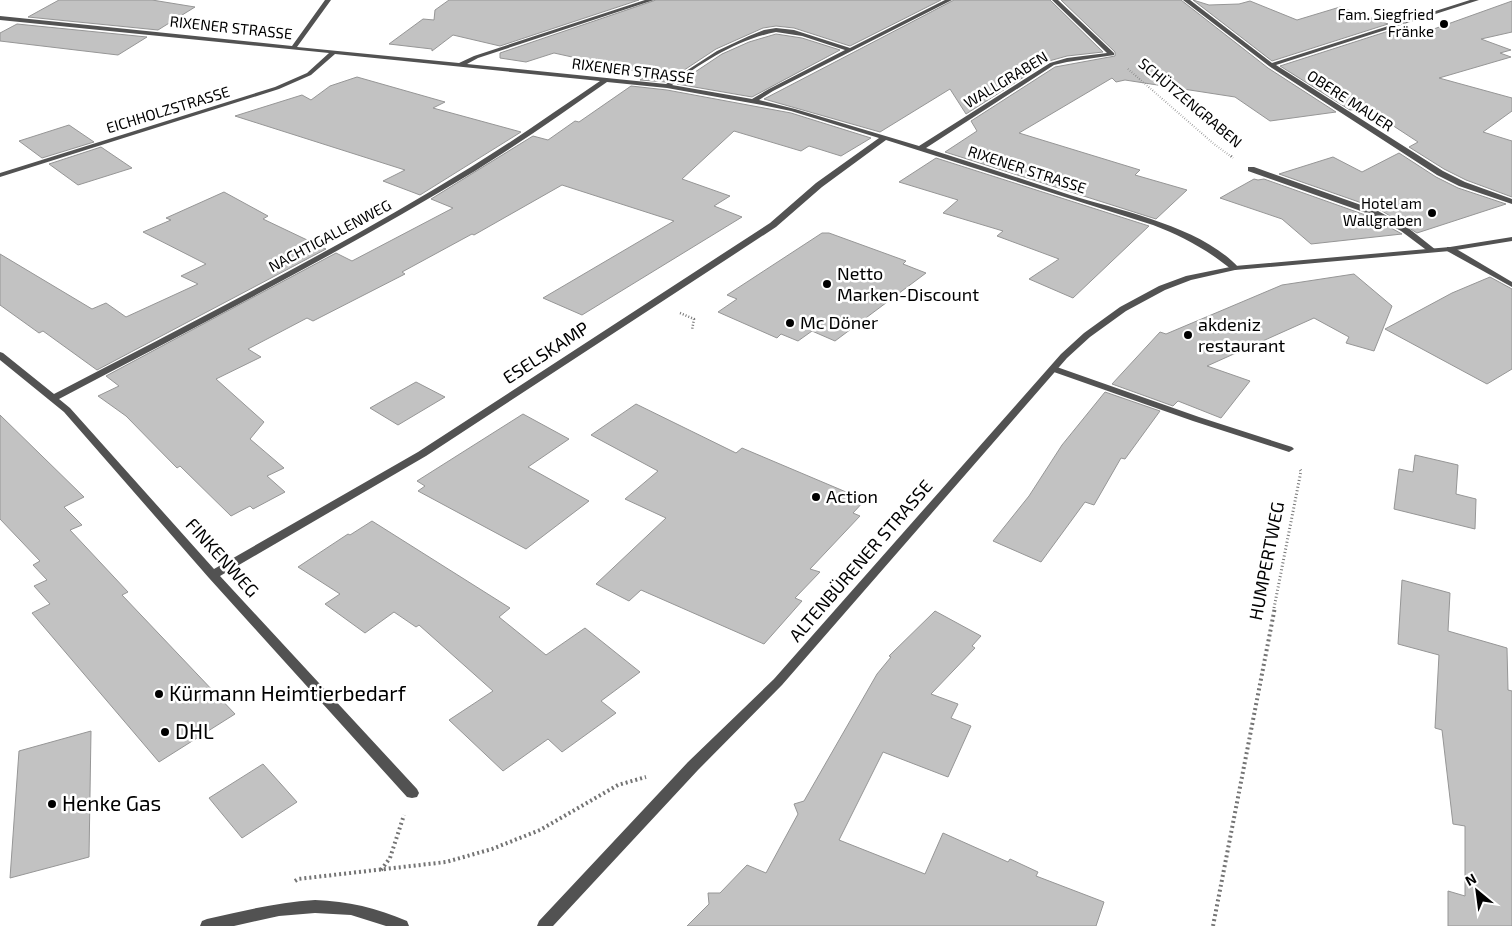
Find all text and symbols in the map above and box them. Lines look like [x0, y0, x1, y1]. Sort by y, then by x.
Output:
place label: Fam. Siegfried Fränke [1337, 5, 1434, 40]
street label: RIXENER STRASSE [169, 12, 293, 42]
marker: Fam. Siegfried Fränke [1438, 18, 1450, 30]
street label: WALLGRABEN [960, 47, 1051, 111]
street label: RIXENER STRASSE [571, 54, 695, 86]
street label: SCHÜTZENGRABEN [1135, 54, 1246, 151]
street label: OBERE MAUER [1304, 66, 1397, 135]
street label: EICHHOLZSTRASSE [104, 82, 232, 136]
street label: RIXENER STRASSE [966, 141, 1089, 197]
place label: Hotel am Wallgraben [1343, 194, 1422, 229]
street label: NACHTIGALLENWEG [265, 195, 394, 275]
marker: Hotel am Wallgraben [1426, 207, 1438, 219]
place label: Netto Marken-Discount [837, 262, 979, 305]
marker: Netto Marken-Discount [821, 278, 833, 290]
place label: Mc Döner [800, 311, 878, 333]
place label: akdeniz restaurant [1198, 313, 1285, 356]
street label: ESELSKAMP [498, 316, 592, 388]
marker: Mc Döner [784, 317, 796, 329]
marker: akdeniz restaurant [1182, 329, 1194, 341]
street label: ALTENBÜRENER STRASSE [784, 475, 937, 646]
place label: Action [826, 485, 878, 507]
marker: Action [810, 491, 822, 503]
street label: HUMPERTWEG [1244, 500, 1288, 622]
street label: FINKENWEG [182, 513, 264, 601]
place label: Kürmann Heimtierbedarf [169, 680, 407, 705]
marker: Kürmann Heimtierbedarf [153, 688, 165, 700]
place label: DHL [175, 718, 214, 743]
marker: DHL [159, 726, 171, 738]
place label: Henke Gas [62, 790, 161, 815]
marker: Henke Gas [46, 798, 58, 810]
north arrow [1452, 866, 1502, 916]
text: N [1462, 869, 1479, 889]

